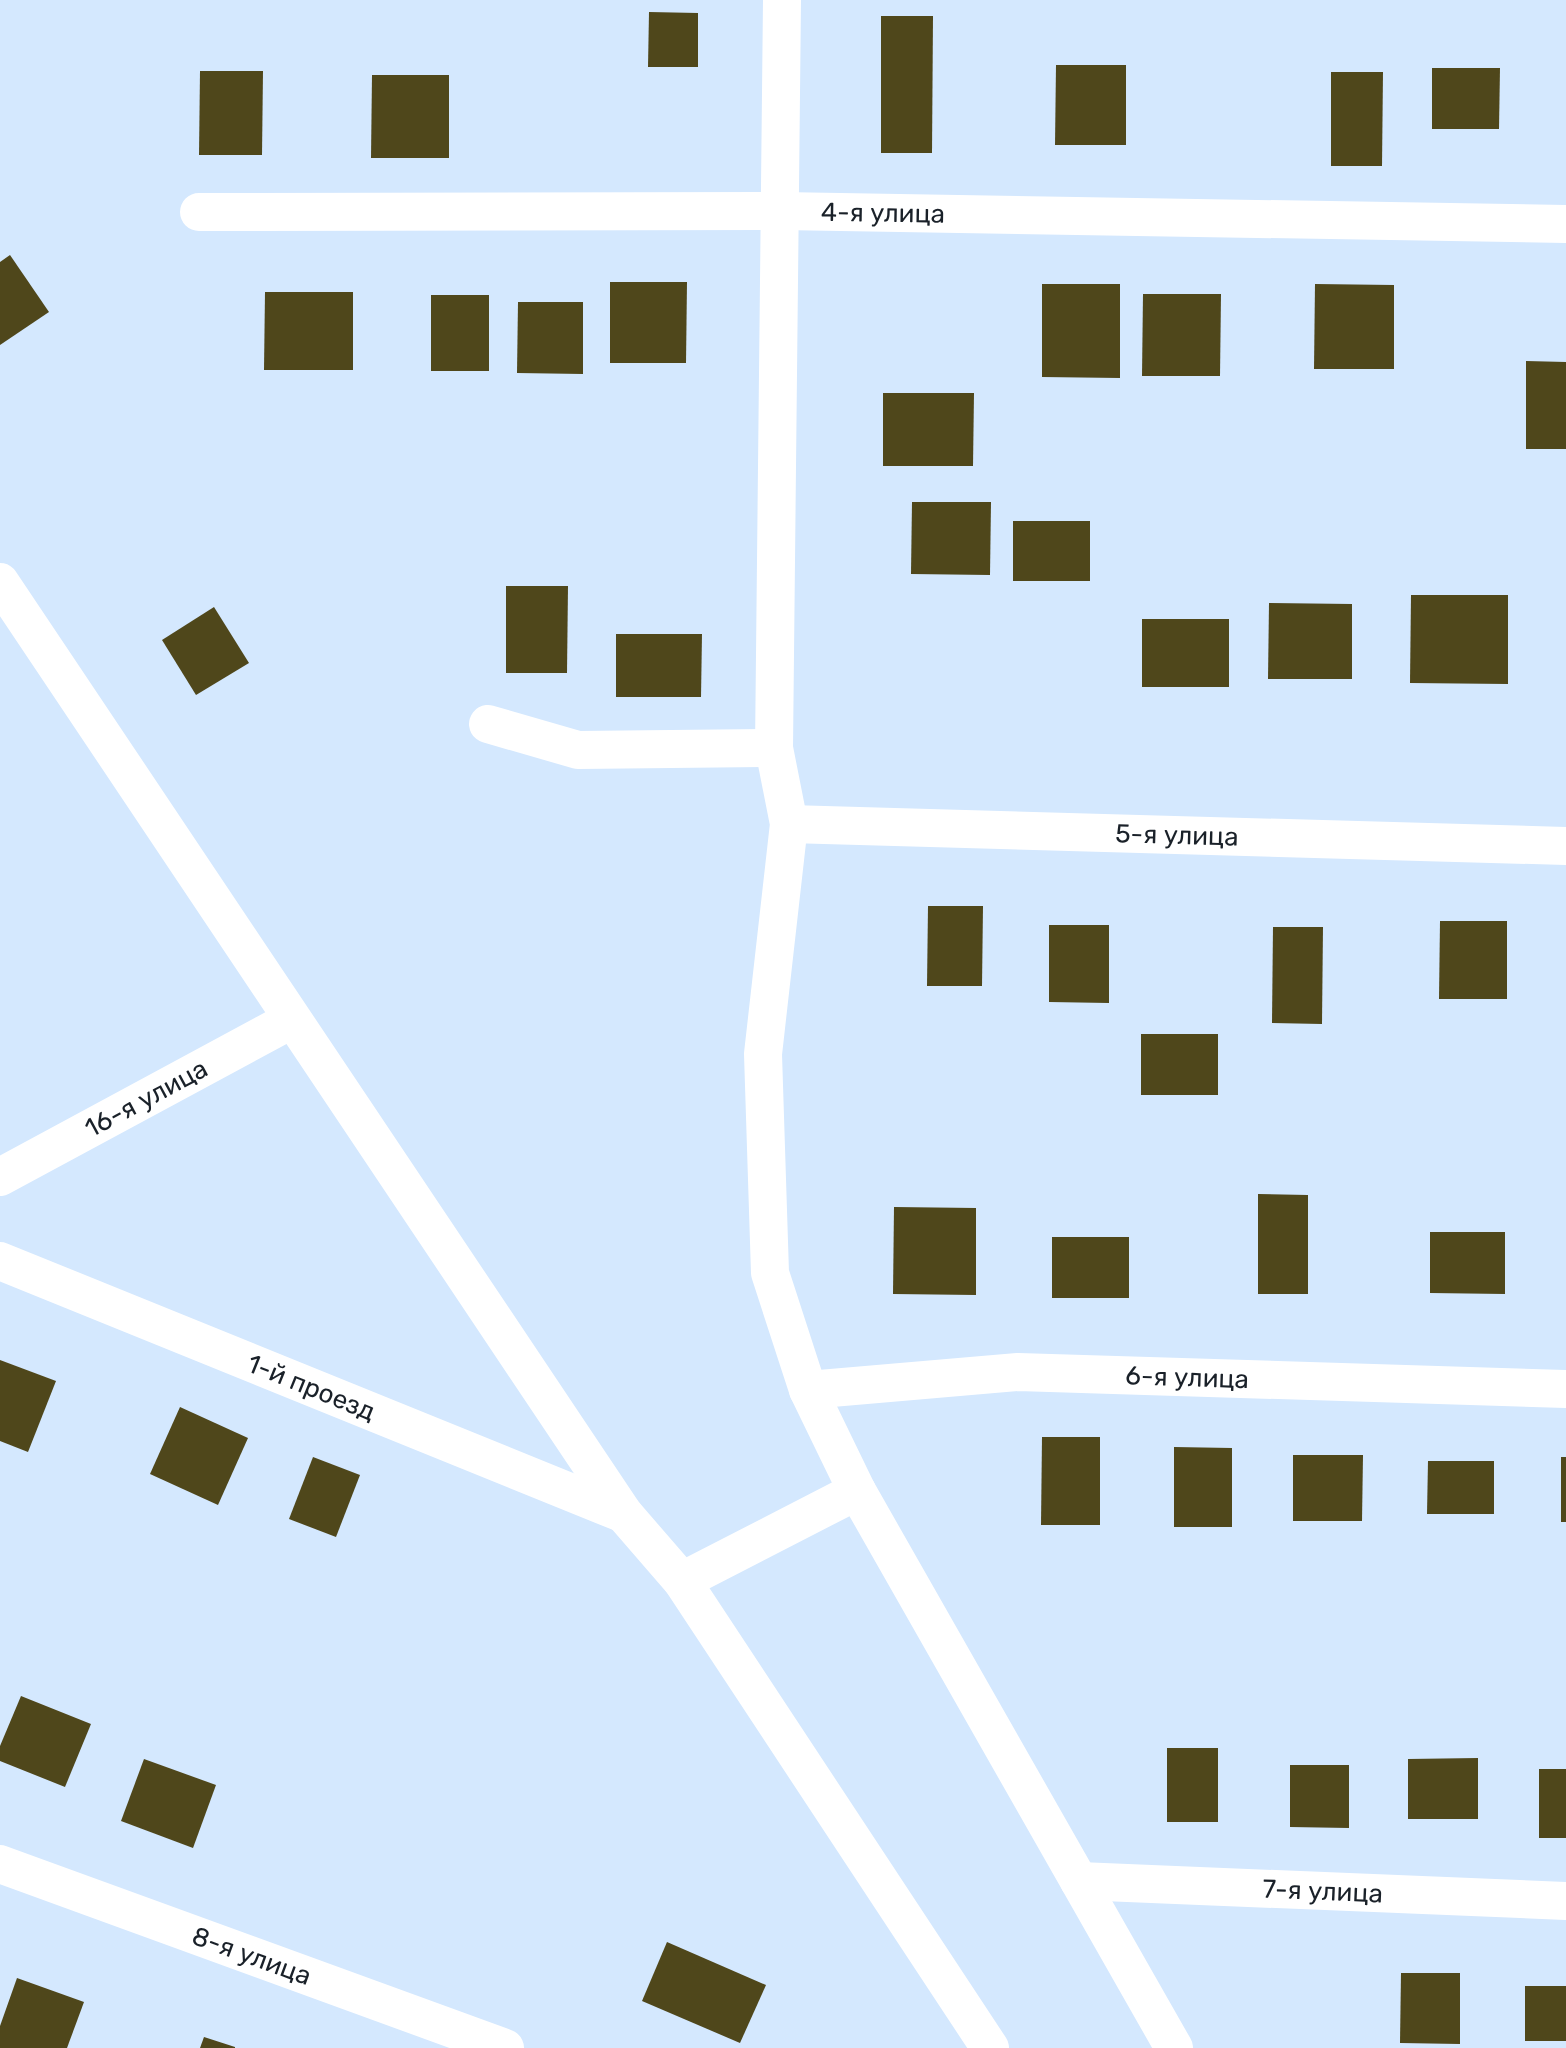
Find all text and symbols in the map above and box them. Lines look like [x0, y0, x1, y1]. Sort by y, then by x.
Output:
street label: 4-я улица [821, 197, 945, 230]
street label: 5-я улица [1115, 818, 1239, 853]
street label: 16-я улица [80, 1053, 213, 1144]
street label: 1-й проезд [243, 1348, 380, 1427]
street label: 6-я улица [1125, 1360, 1249, 1395]
street label: 7-я улица [1262, 1874, 1384, 1909]
street label: 8-я улица [188, 1920, 315, 1992]

